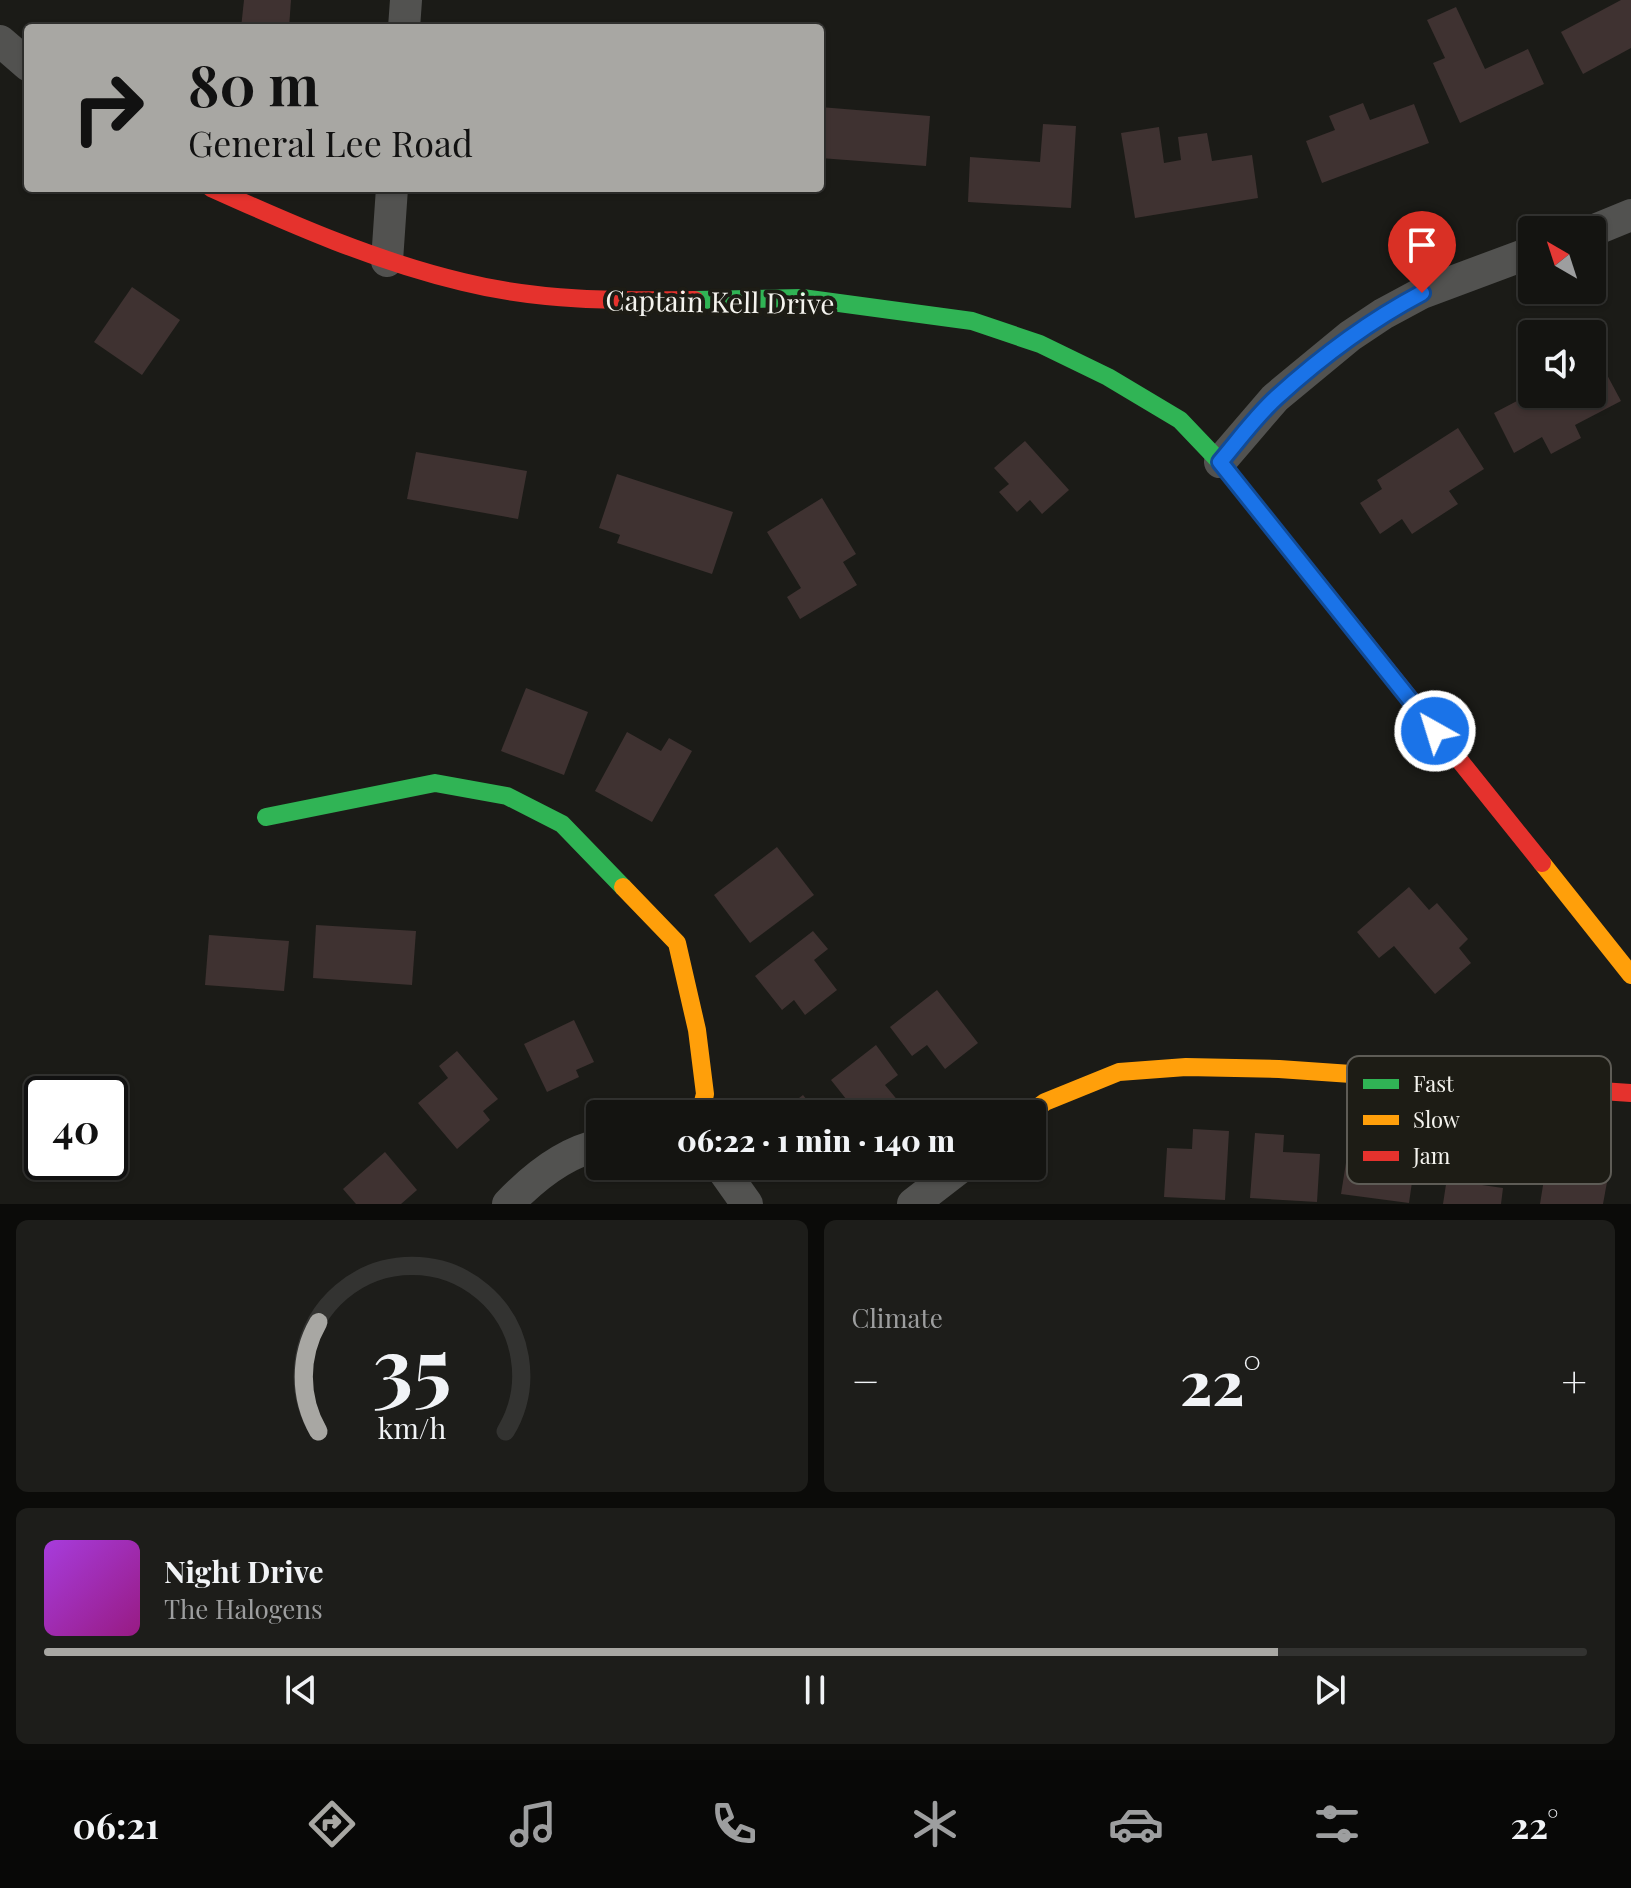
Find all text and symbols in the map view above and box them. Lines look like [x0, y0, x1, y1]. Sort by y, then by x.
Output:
text: 80 m [188, 46, 319, 121]
icon: right [56, 56, 160, 160]
text: General Lee Road [188, 118, 473, 166]
pin [1388, 211, 1456, 293]
north arrow [1518, 216, 1606, 304]
map controls [1518, 216, 1606, 408]
icon: arrive [1400, 223, 1444, 267]
street label: Captain Kell Drive [605, 281, 835, 321]
button: sound [1518, 320, 1606, 408]
position arrow [1393, 689, 1477, 773]
legend [1347, 1056, 1611, 1184]
text: Fast [1413, 1068, 1455, 1098]
speed limit sign: 40 [24, 1076, 128, 1180]
text: Slow [1413, 1104, 1460, 1134]
text: 06:22 · 1 min · 140 m [677, 1120, 955, 1160]
text: Jam [1412, 1140, 1451, 1170]
text: Climate [852, 1300, 943, 1335]
text: 35 [372, 1308, 451, 1419]
text: 22° [1180, 1340, 1261, 1420]
text: − [852, 1350, 880, 1409]
text: + [1561, 1350, 1587, 1409]
text: km/h [377, 1408, 446, 1446]
text: Night Drive [164, 1551, 324, 1591]
text: The Halogens [164, 1591, 323, 1626]
icon: previous [279, 1668, 323, 1712]
icon: pause [793, 1668, 837, 1712]
icon: next [1308, 1668, 1352, 1712]
icon: directions [304, 1796, 360, 1852]
icon: music [505, 1796, 561, 1852]
icon: phone [706, 1796, 762, 1852]
icon: climate [907, 1796, 963, 1852]
icon: car [1108, 1796, 1164, 1852]
icon: filters [1309, 1796, 1365, 1852]
text: 06:21 [73, 1800, 159, 1848]
text: 22° [1510, 1800, 1558, 1848]

